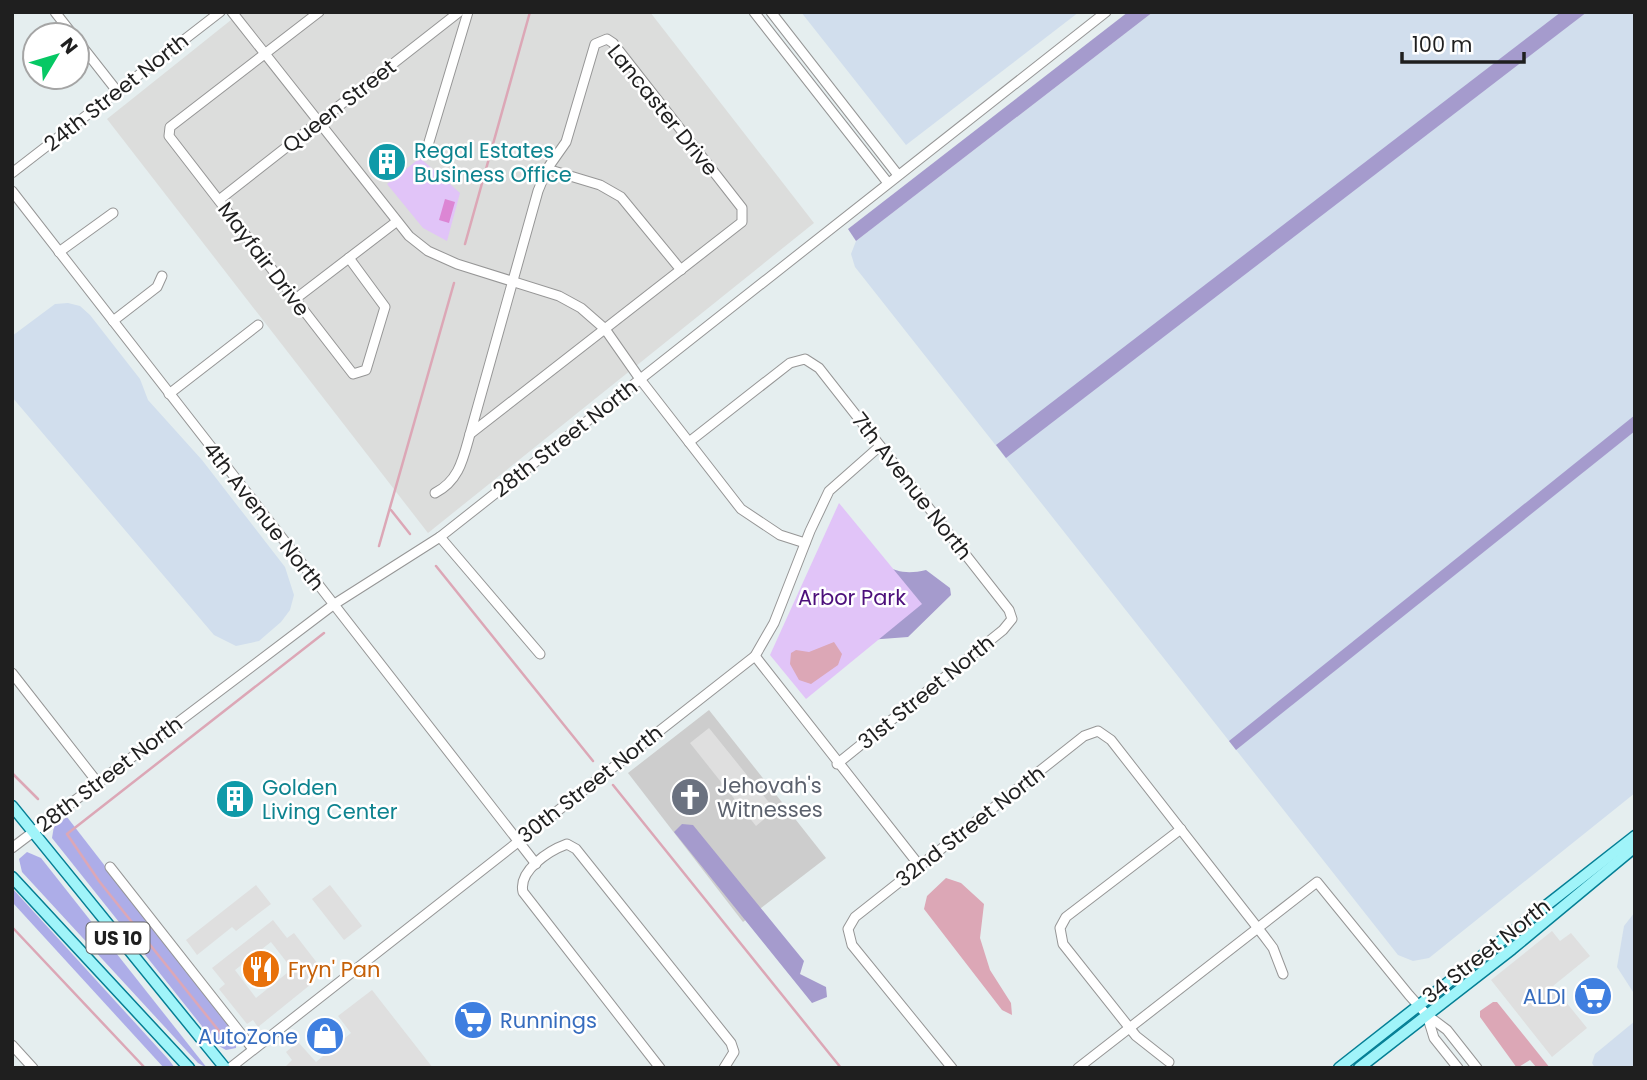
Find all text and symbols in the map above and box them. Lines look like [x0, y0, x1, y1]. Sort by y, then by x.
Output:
north arrow [21, 21, 91, 91]
scale bar [1402, 21, 1524, 65]
street label: 24th Street North [39, 28, 193, 156]
text: 100 m [1412, 30, 1472, 59]
street label: Lancaster Drive [601, 38, 725, 182]
street label: Queen Street [276, 53, 402, 159]
place label: Regal Estates Business Office [414, 136, 572, 189]
building icon: Regal Estates Business Office [366, 141, 408, 183]
street label: Mayfair Drive [211, 196, 317, 322]
street label: 28th Street North [487, 372, 643, 504]
street label: 7th Avenue North [845, 406, 979, 566]
street label: 4th Avenue North [197, 436, 331, 596]
park label: Arbor Park [798, 583, 906, 612]
street label: 31st Street North [852, 628, 1000, 756]
street label: 28th Street North [30, 709, 188, 839]
street label: 30th Street North [512, 718, 668, 850]
street label: 32nd Street North [889, 759, 1051, 893]
place label: Jehovah's Witnesses [717, 771, 823, 824]
place label: Golden Living Center [262, 773, 398, 826]
church icon: Jehovah's Witnesses [669, 776, 711, 818]
building icon: Golden Living Center [214, 778, 256, 820]
street label: 34 Street North [1416, 892, 1556, 1010]
road number: US 10 [86, 922, 150, 954]
restaurant icon: Fryn' Pan [240, 948, 282, 990]
place label: Fryn' Pan [288, 955, 380, 984]
supermarket icon: ALDI [1572, 975, 1614, 1017]
place label: ALDI [1523, 982, 1566, 1011]
supermarket icon: Runnings [452, 999, 494, 1041]
place label: Runnings [500, 1006, 597, 1035]
shop icon: AutoZone [304, 1015, 346, 1057]
place label: AutoZone [198, 1022, 298, 1051]

